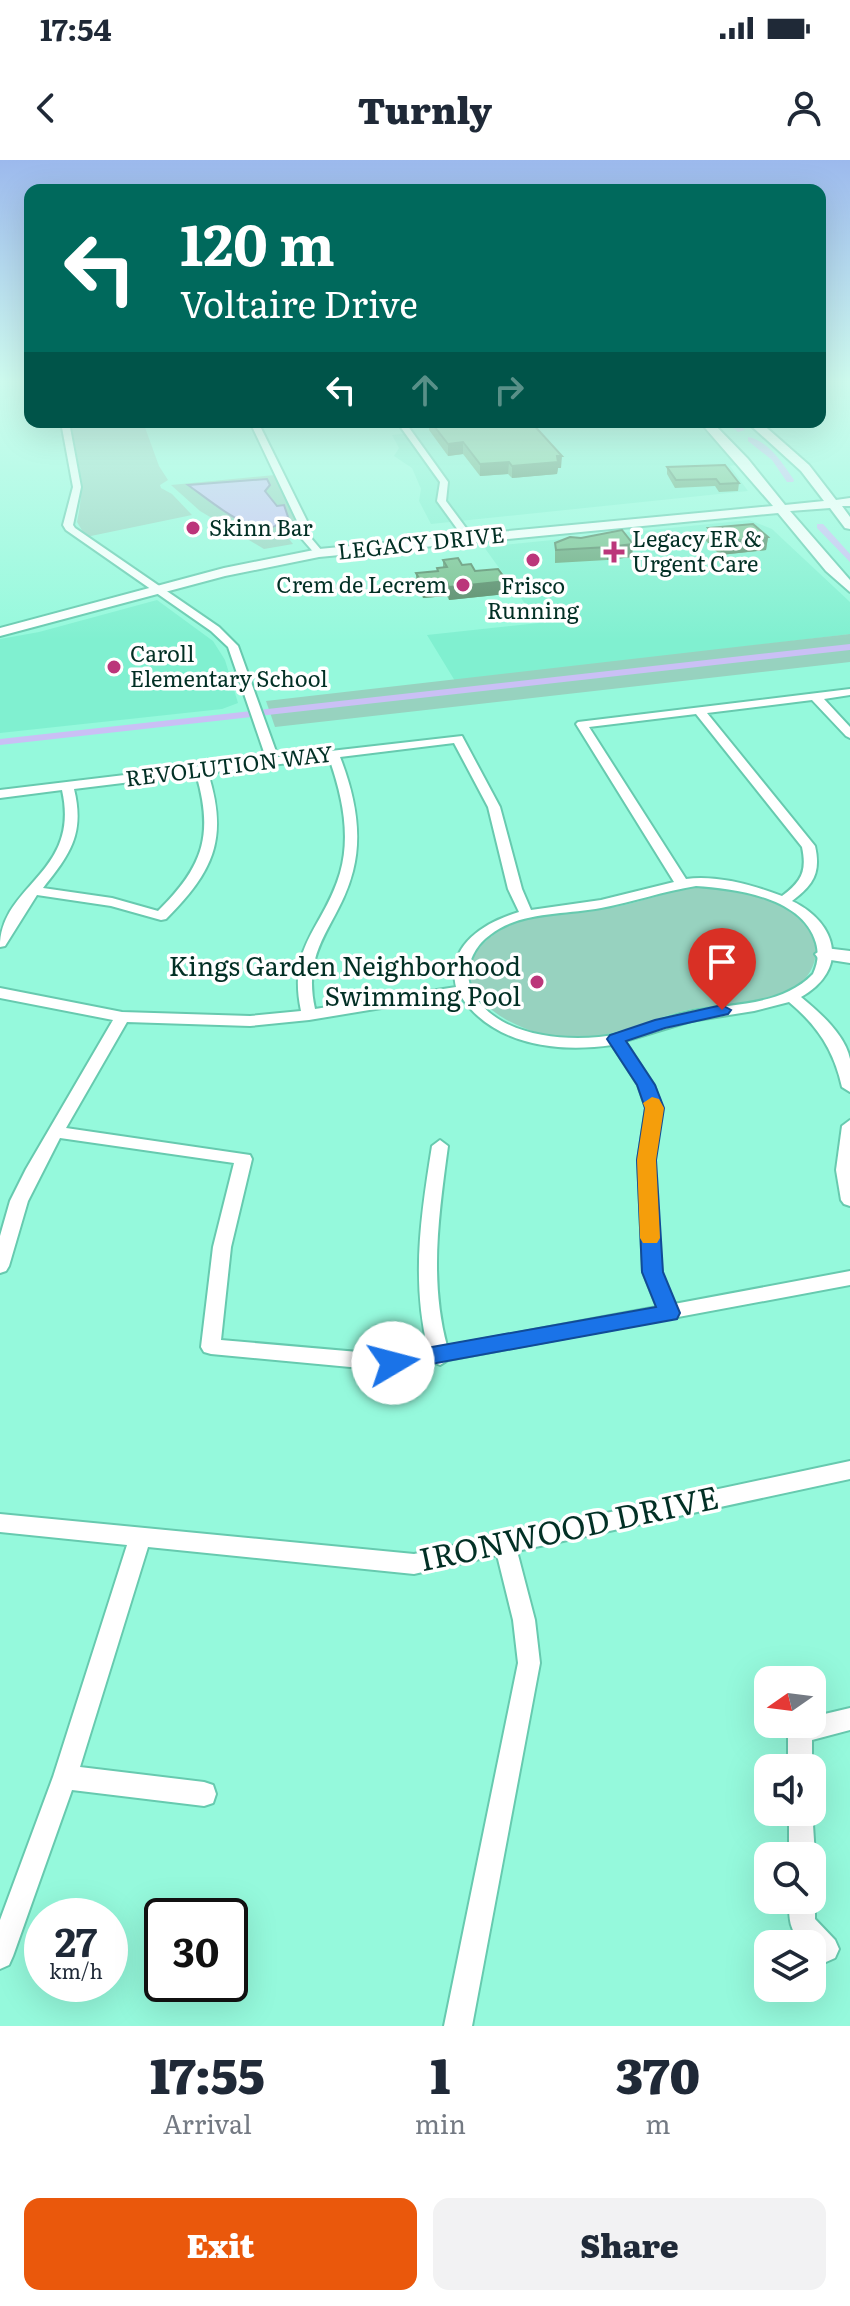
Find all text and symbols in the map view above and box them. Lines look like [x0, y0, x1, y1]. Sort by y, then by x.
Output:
text: 17:54 [40, 6, 112, 50]
text: Turnly [358, 82, 492, 135]
icon: back [24, 86, 68, 130]
icon: person [782, 86, 826, 130]
text: 120 m [180, 200, 335, 283]
icon: left [48, 216, 152, 320]
text: Voltaire Drive [180, 276, 418, 329]
icon: left [319, 368, 363, 412]
icon: ahead [403, 368, 447, 412]
icon: right [487, 368, 531, 412]
place label: Skinn Bar [209, 510, 313, 543]
street label: LEGACY DRIVE [336, 516, 506, 567]
marker: Skinn Bar [184, 519, 202, 537]
place label: Legacy ER & Urgent Care [632, 521, 762, 579]
marker: Legacy ER & Urgent Care [603, 541, 625, 563]
marker: Frisco Running [524, 551, 542, 569]
place label: Crem de Lecrem [276, 567, 447, 600]
place label: Frisco Running [487, 568, 580, 626]
marker: Crem de Lecrem [454, 576, 472, 594]
place label: Caroll Elementary School [130, 636, 328, 694]
marker: Caroll Elementary School [105, 658, 123, 676]
street label: REVOLUTION WAY [123, 735, 335, 794]
pin [688, 928, 756, 1010]
icon: arrive [700, 940, 744, 984]
place label: Kings Garden Neighborhood Swimming Pool [169, 945, 521, 1014]
marker: Kings Garden Neighborhood Swimming Pool [528, 973, 546, 991]
position arrow [351, 1321, 435, 1405]
street label: IRONWOOD DRIVE [414, 1471, 722, 1581]
north arrow [754, 1666, 826, 1738]
map controls [754, 1666, 826, 2002]
button: sound [754, 1754, 826, 1826]
button: search [754, 1842, 826, 1914]
speed limit sign: 30 [144, 1898, 248, 2002]
text: 27 [55, 1910, 97, 1969]
button: layers [754, 1930, 826, 2002]
text: km/h [49, 1955, 103, 1985]
text: 17:55 [150, 2038, 265, 2109]
text: 1 [430, 2038, 450, 2109]
text: 370 [616, 2038, 700, 2109]
text: Arrival [163, 2103, 252, 2142]
text: min [415, 2103, 466, 2142]
text: m [645, 2103, 671, 2142]
button: Exit [24, 2198, 417, 2290]
button: Share [433, 2198, 826, 2290]

